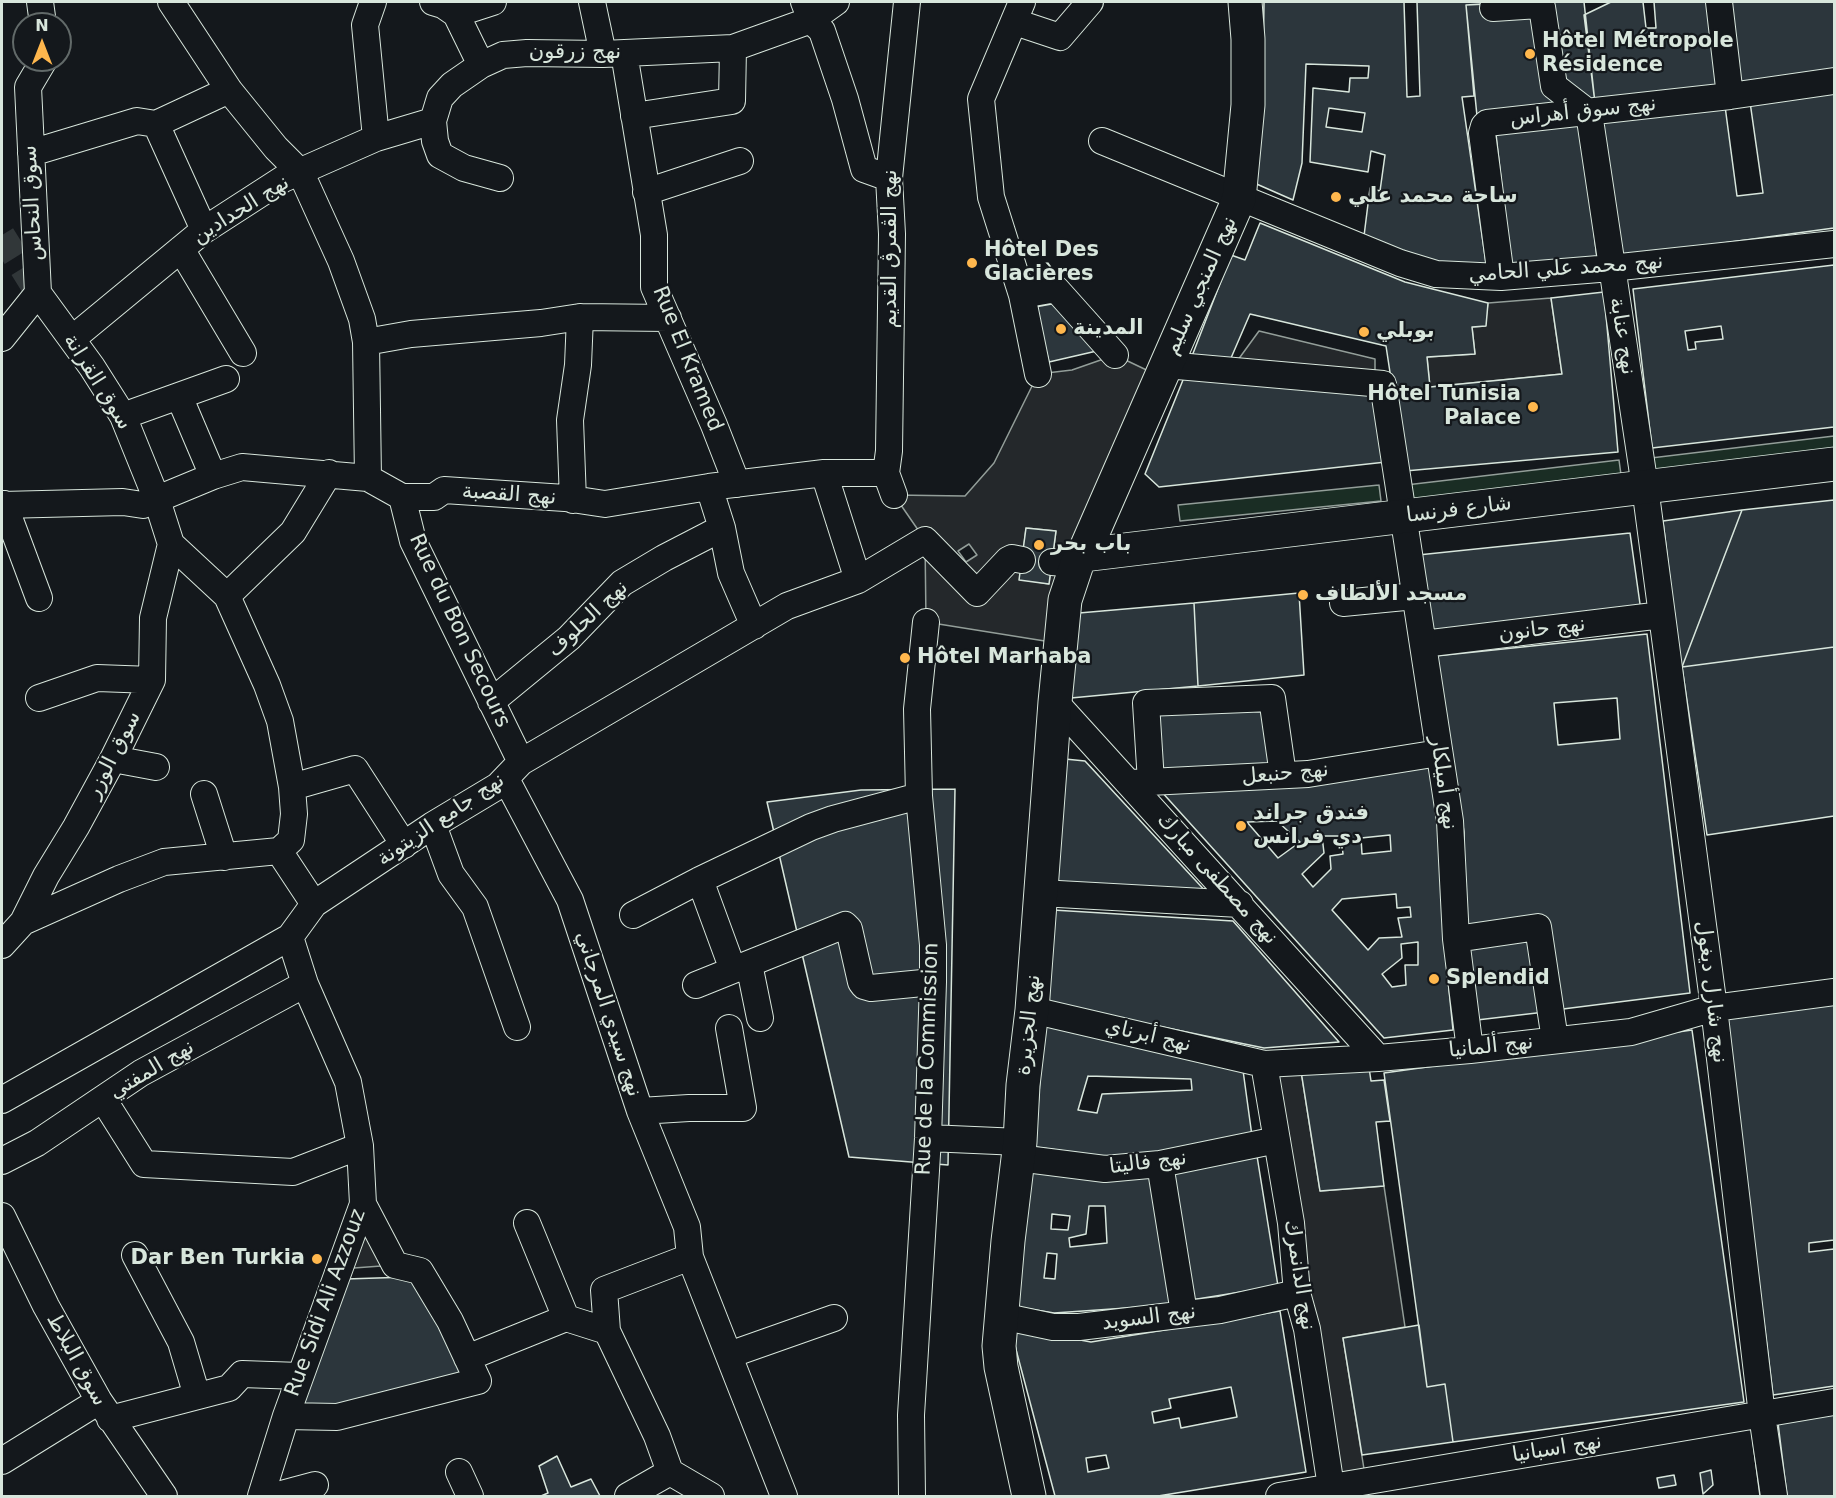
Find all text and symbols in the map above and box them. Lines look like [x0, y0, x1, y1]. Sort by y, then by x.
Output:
north arrow [12, 12, 72, 72]
text: N [35, 16, 49, 35]
place label: Hôtel Métropole Résidence [1542, 29, 1734, 79]
street label: نهج زرقون [529, 40, 621, 66]
marker: Hôtel Métropole Résidence [1523, 47, 1537, 61]
street label: نهج سوق أهراس [1509, 92, 1657, 132]
street label: سوق النحاس [17, 145, 49, 261]
street label: نهج الڨمرڨ القديم [878, 169, 904, 329]
street label: نهج الحدادين [188, 170, 294, 250]
place label: ساحة محمد علي [1348, 184, 1518, 210]
marker: ساحة محمد علي [1329, 190, 1343, 204]
street label: نهج المنجي سليم [1159, 213, 1243, 359]
place label: Hôtel Des Glacières [984, 238, 1099, 288]
street label: نهج محمد علي الحامي [1468, 250, 1664, 288]
marker: Hôtel Des Glacières [965, 256, 979, 270]
street label: Rue El Kramed [646, 283, 728, 435]
street label: نهج عنابة [1603, 295, 1641, 377]
place label: المدينة [1073, 316, 1143, 342]
place label: بوبلي [1376, 319, 1435, 345]
marker: المدينة [1054, 322, 1068, 336]
marker: بوبلي [1357, 325, 1371, 339]
street label: سوق القرانة [57, 329, 137, 435]
place label: Hôtel Tunisia Palace [1367, 382, 1521, 432]
marker: Hôtel Tunisia Palace [1526, 400, 1540, 414]
street label: نهج القصبة [461, 479, 557, 511]
street label: شارع فرنسا [1405, 491, 1513, 529]
street label: Rue du Bon Secours [403, 530, 515, 732]
place label: باب بحر [1051, 532, 1131, 558]
marker: باب بحر [1032, 538, 1046, 552]
street label: نهج الحلوف [542, 575, 634, 663]
place label: مسجد الألطاف [1315, 582, 1467, 608]
marker: مسجد الألطاف [1296, 588, 1310, 602]
street label: نهج حانون [1497, 612, 1587, 648]
place label: Hôtel Marhaba [917, 645, 1092, 671]
marker: Hôtel Marhaba [898, 651, 912, 665]
street label: سوق الوزر [81, 707, 147, 803]
street label: نهج أميلكار [1424, 735, 1462, 831]
street label: نهج حنبعل [1240, 758, 1330, 790]
street label: نهج جامع الزيتونة [373, 768, 509, 872]
place label: فندق جراند دي فرانس [1253, 801, 1369, 851]
street label: نهج مصطفى مبارك [1151, 808, 1283, 950]
marker: فندق جراند دي فرانس [1234, 819, 1248, 833]
street label: نهج شارل ديغول [1690, 919, 1732, 1065]
street label: نهج سيدي المرجاني [569, 928, 647, 1100]
street label: Rue de la Commission [911, 942, 945, 1176]
place label: Splendid [1446, 966, 1550, 992]
marker: Splendid [1427, 972, 1441, 986]
street label: نهج الجزيرة [1011, 973, 1047, 1077]
street label: نهج أبرناي [1102, 1014, 1194, 1058]
street label: نهج ألمانيا [1447, 1030, 1535, 1064]
street label: نهج المفتي [105, 1035, 199, 1105]
street label: نهج فاليتا [1108, 1146, 1188, 1180]
street label: Rue Sidi Ali Azzouz [280, 1206, 372, 1400]
street label: نهج الدانمرك [1278, 1218, 1320, 1332]
place label: Dar Ben Turkia [131, 1246, 305, 1272]
marker: Dar Ben Turkia [310, 1252, 324, 1266]
street label: نهج السويد [1101, 1300, 1197, 1336]
street label: سوق البلاط [40, 1309, 112, 1411]
street label: نهج اسبانيا [1510, 1429, 1604, 1469]

